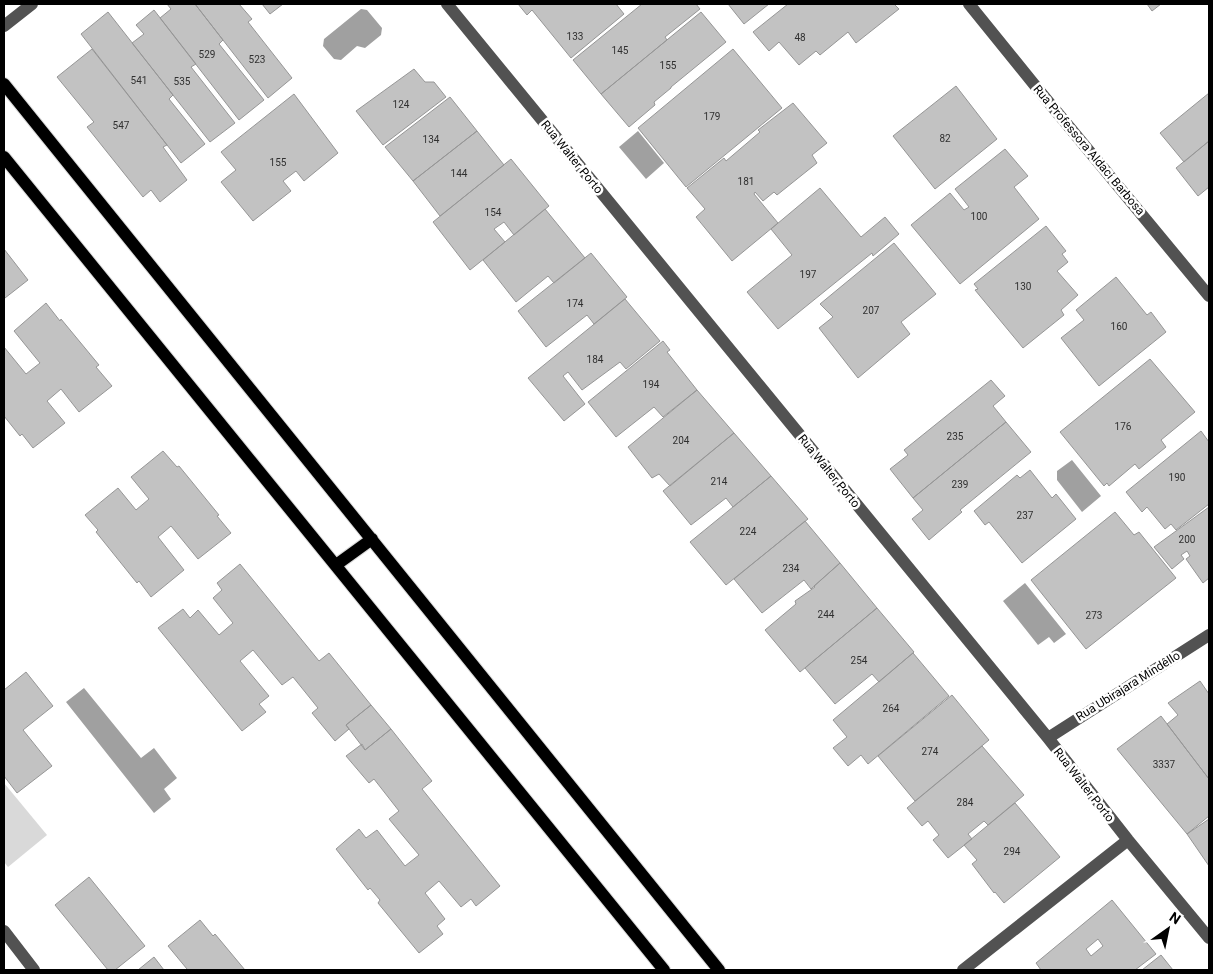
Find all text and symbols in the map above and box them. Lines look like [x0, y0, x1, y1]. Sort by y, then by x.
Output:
house number: 133 [567, 31, 583, 42]
house number: 48 [794, 32, 806, 43]
house number: 145 [612, 45, 629, 56]
house number: 529 [199, 49, 215, 60]
house number: 523 [249, 54, 265, 65]
house number: 155 [660, 60, 677, 71]
house number: 541 [131, 75, 147, 86]
house number: 535 [174, 76, 191, 87]
street label: Rua Professora Aldaci Barbosa [1030, 82, 1148, 218]
house number: 124 [393, 99, 410, 110]
house number: 179 [704, 111, 720, 122]
street label: Rua Walter Porto [538, 118, 606, 197]
house number: 547 [113, 120, 130, 131]
house number: 82 [939, 133, 951, 144]
house number: 134 [423, 134, 440, 145]
house number: 155 [270, 157, 287, 168]
house number: 144 [451, 168, 468, 179]
house number: 181 [738, 176, 754, 187]
house number: 154 [485, 207, 502, 218]
house number: 100 [971, 211, 988, 222]
house number: 197 [800, 269, 817, 280]
house number: 130 [1015, 281, 1032, 292]
house number: 174 [567, 298, 584, 309]
house number: 207 [863, 305, 880, 316]
house number: 160 [1111, 321, 1128, 332]
house number: 184 [587, 354, 604, 365]
house number: 194 [643, 379, 660, 390]
house number: 176 [1115, 421, 1132, 432]
house number: 235 [947, 431, 964, 442]
street label: Rua Walter Porto [795, 432, 863, 511]
house number: 204 [673, 435, 690, 446]
house number: 190 [1169, 472, 1186, 483]
house number: 214 [711, 476, 728, 487]
house number: 239 [952, 479, 968, 490]
house number: 237 [1017, 510, 1034, 521]
house number: 224 [740, 526, 757, 537]
house number: 200 [1179, 534, 1196, 545]
house number: 234 [783, 563, 800, 574]
house number: 244 [818, 609, 835, 620]
house number: 273 [1086, 610, 1102, 621]
street label: Rua Ubirajara Mindêllo [1073, 648, 1183, 724]
house number: 254 [851, 655, 868, 666]
house number: 264 [883, 703, 900, 714]
street label: Rua Walter Porto [1051, 745, 1117, 825]
house number: 274 [922, 746, 939, 757]
house number: 3337 [1153, 759, 1176, 770]
house number: 284 [957, 797, 974, 808]
house number: 294 [1004, 846, 1021, 857]
north arrow [1143, 904, 1193, 954]
text: N [1167, 909, 1184, 928]

